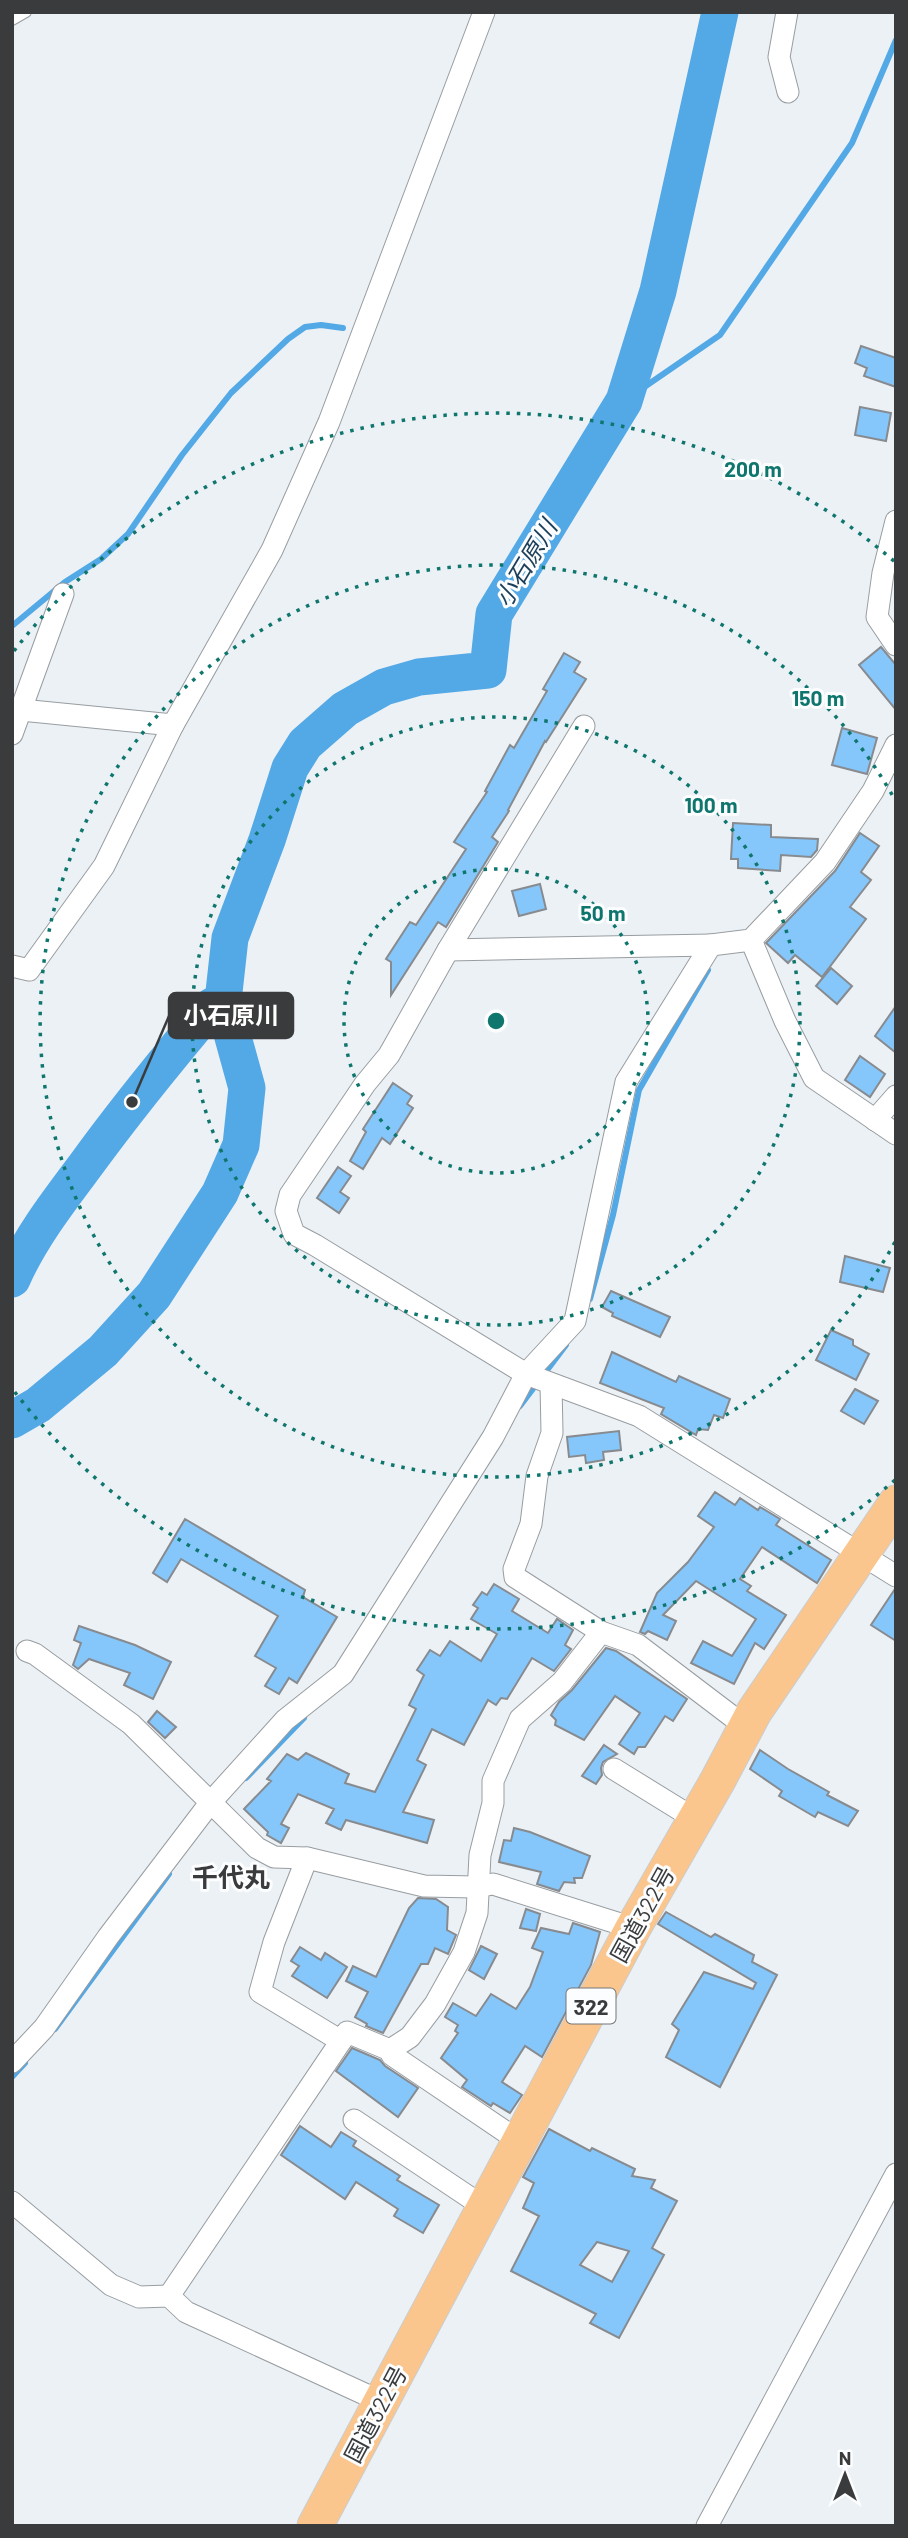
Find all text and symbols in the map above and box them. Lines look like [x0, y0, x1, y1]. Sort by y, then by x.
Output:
text: 200 m [724, 456, 782, 481]
water label: 小石原川 [488, 512, 564, 612]
text: 150 m [792, 685, 844, 710]
text: 100 m [684, 792, 738, 817]
text: 50 m [580, 900, 626, 925]
callout: 小石原川 [169, 993, 293, 1038]
text: 小石原川 [183, 1000, 279, 1029]
centre of rings [484, 1009, 508, 1033]
district label: 千代丸 [192, 1861, 270, 1892]
street label: 国道322号 [604, 1861, 680, 1967]
road number: 322 [566, 1988, 616, 2024]
street label: 国道322号 [338, 2361, 412, 2467]
north arrow [810, 2440, 880, 2510]
text: N [839, 2446, 851, 2469]

